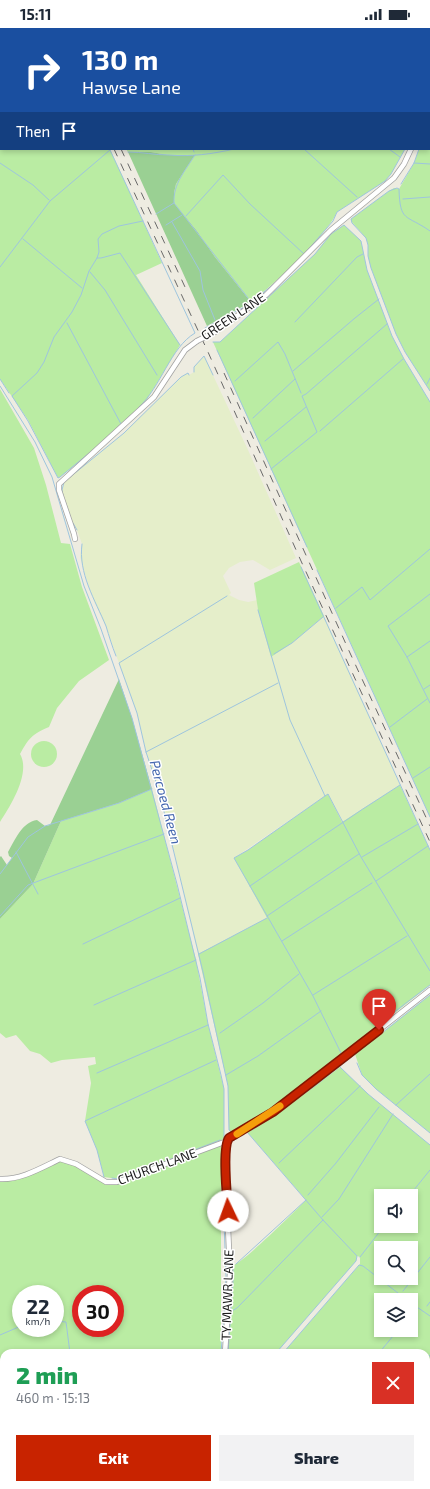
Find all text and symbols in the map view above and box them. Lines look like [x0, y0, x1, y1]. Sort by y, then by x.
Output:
text: 15:11 [20, 5, 52, 23]
text: 130 m [82, 42, 158, 76]
icon: right [16, 44, 68, 96]
text: Hawse Lane [82, 76, 181, 98]
icon: arrive [58, 120, 80, 142]
text: Then [16, 122, 50, 140]
street label: GREEN LANE [198, 289, 268, 343]
water label: Percoed Reen [147, 758, 185, 846]
pin [362, 989, 396, 1030]
icon: arrive [368, 995, 390, 1017]
street label: CHURCH LANE [115, 1144, 199, 1188]
map controls [374, 1189, 418, 1337]
button: sound [374, 1189, 418, 1233]
position arrow [207, 1190, 249, 1232]
button: search [374, 1241, 418, 1285]
street label: TY MAWR LANE [217, 1249, 237, 1341]
speed limit sign: 30 [72, 1285, 124, 1337]
button: layers [374, 1293, 418, 1337]
text: 22 [26, 1294, 50, 1318]
text: km/h [26, 1315, 50, 1327]
text: 2 min [16, 1360, 78, 1389]
button: close [372, 1362, 414, 1404]
text: 460 m · 15:13 [16, 1390, 90, 1406]
button: Exit [16, 1435, 211, 1481]
button: Share [219, 1435, 414, 1481]

